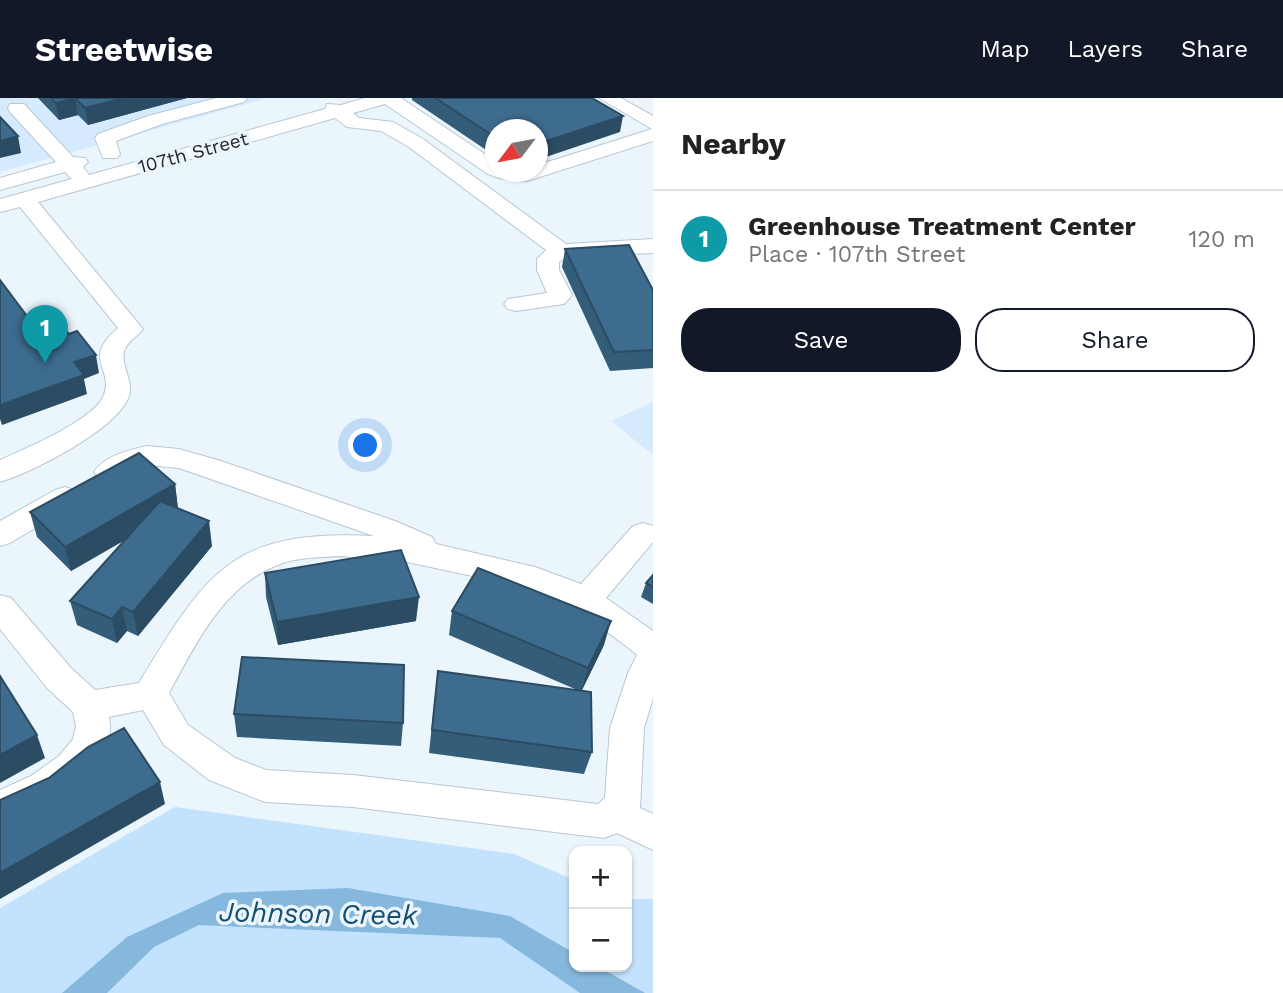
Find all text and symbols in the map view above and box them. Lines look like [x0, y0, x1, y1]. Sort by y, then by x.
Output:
text: Streetwise [35, 30, 213, 69]
text: Map [981, 35, 1029, 63]
text: Layers [1067, 35, 1143, 63]
text: Share [1181, 35, 1248, 63]
north arrow [485, 119, 548, 182]
text: Nearby [681, 126, 786, 161]
street label: 107th Street [136, 127, 251, 178]
text: Greenhouse Treatment Center [748, 211, 1136, 241]
text: 1 [699, 226, 709, 253]
text: 120 m [1189, 226, 1255, 253]
text: Place · 107th Street [748, 241, 965, 268]
pin: 1 [22, 305, 68, 363]
button: Save [681, 308, 961, 372]
button: Share [975, 308, 1255, 372]
your location [348, 428, 382, 462]
map controls [569, 846, 632, 972]
button: + [569, 846, 632, 909]
water label: Johnson Creek [218, 895, 418, 932]
button: − [569, 909, 632, 972]

